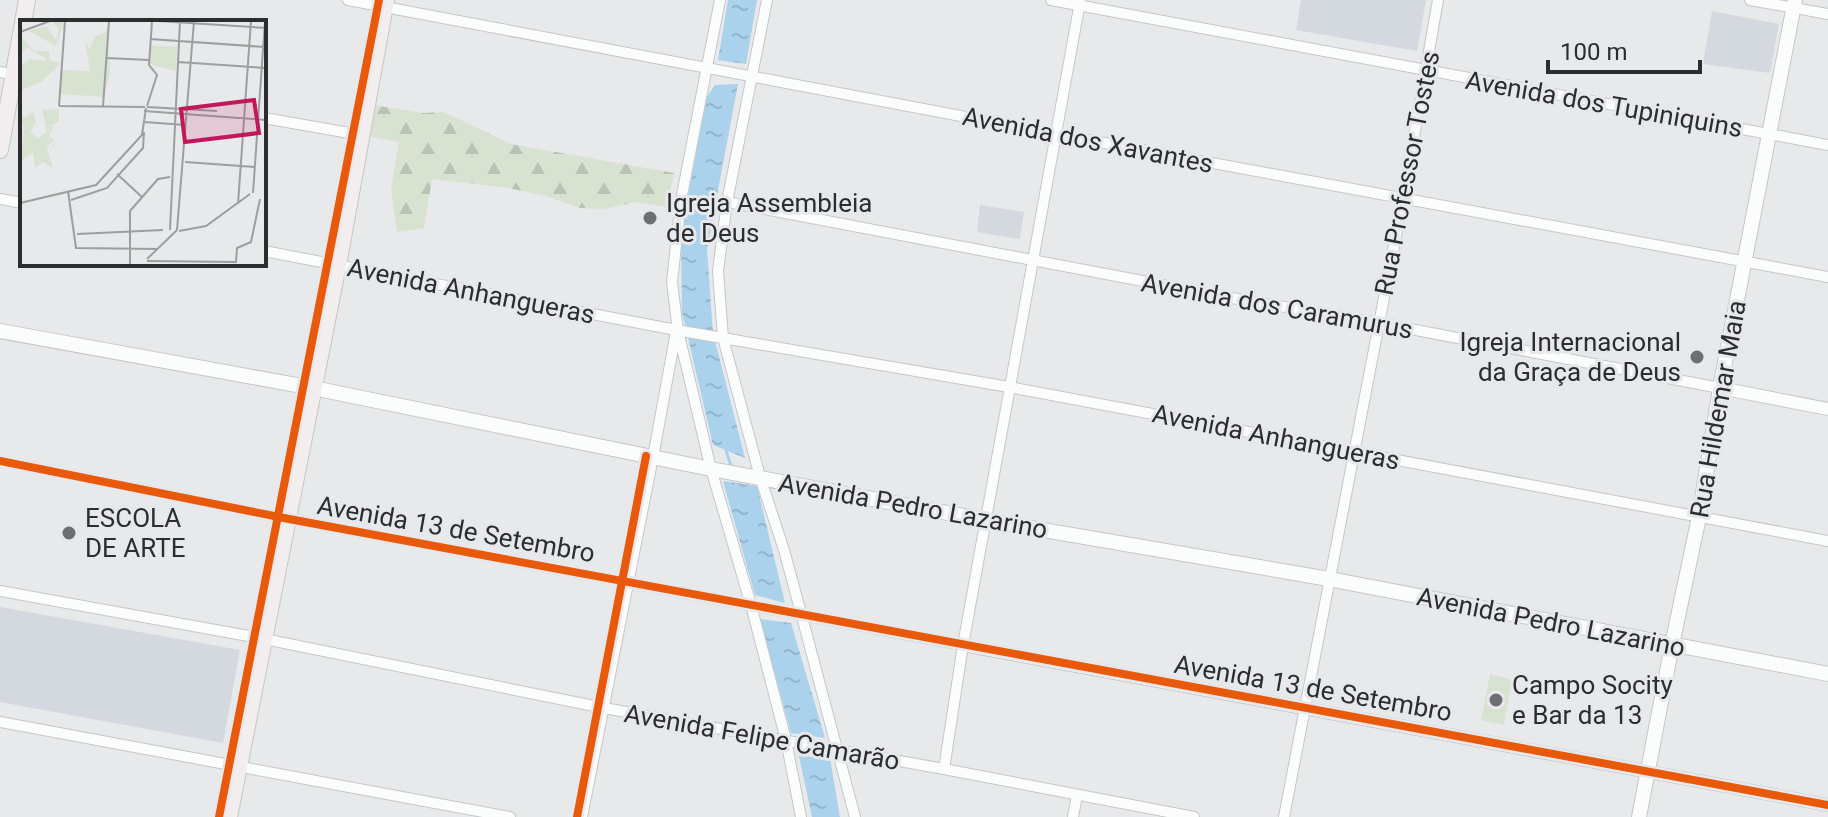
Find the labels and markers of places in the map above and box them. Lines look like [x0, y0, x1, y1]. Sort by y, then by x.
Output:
place label: Igreja Assembleia de Deus [666, 188, 872, 248]
marker: Igreja Assembleia de Deus [641, 209, 659, 227]
place label: Igreja Internacional da Graça de Deus [1460, 327, 1681, 387]
marker: Igreja Internacional da Graça de Deus [1688, 348, 1706, 366]
place label: ESCOLA DE ARTE [85, 503, 186, 563]
marker: ESCOLA DE ARTE [60, 524, 78, 542]
place label: Campo Socity e Bar da 13 [1512, 670, 1673, 730]
marker: Campo Socity e Bar da 13 [1487, 691, 1505, 709]

